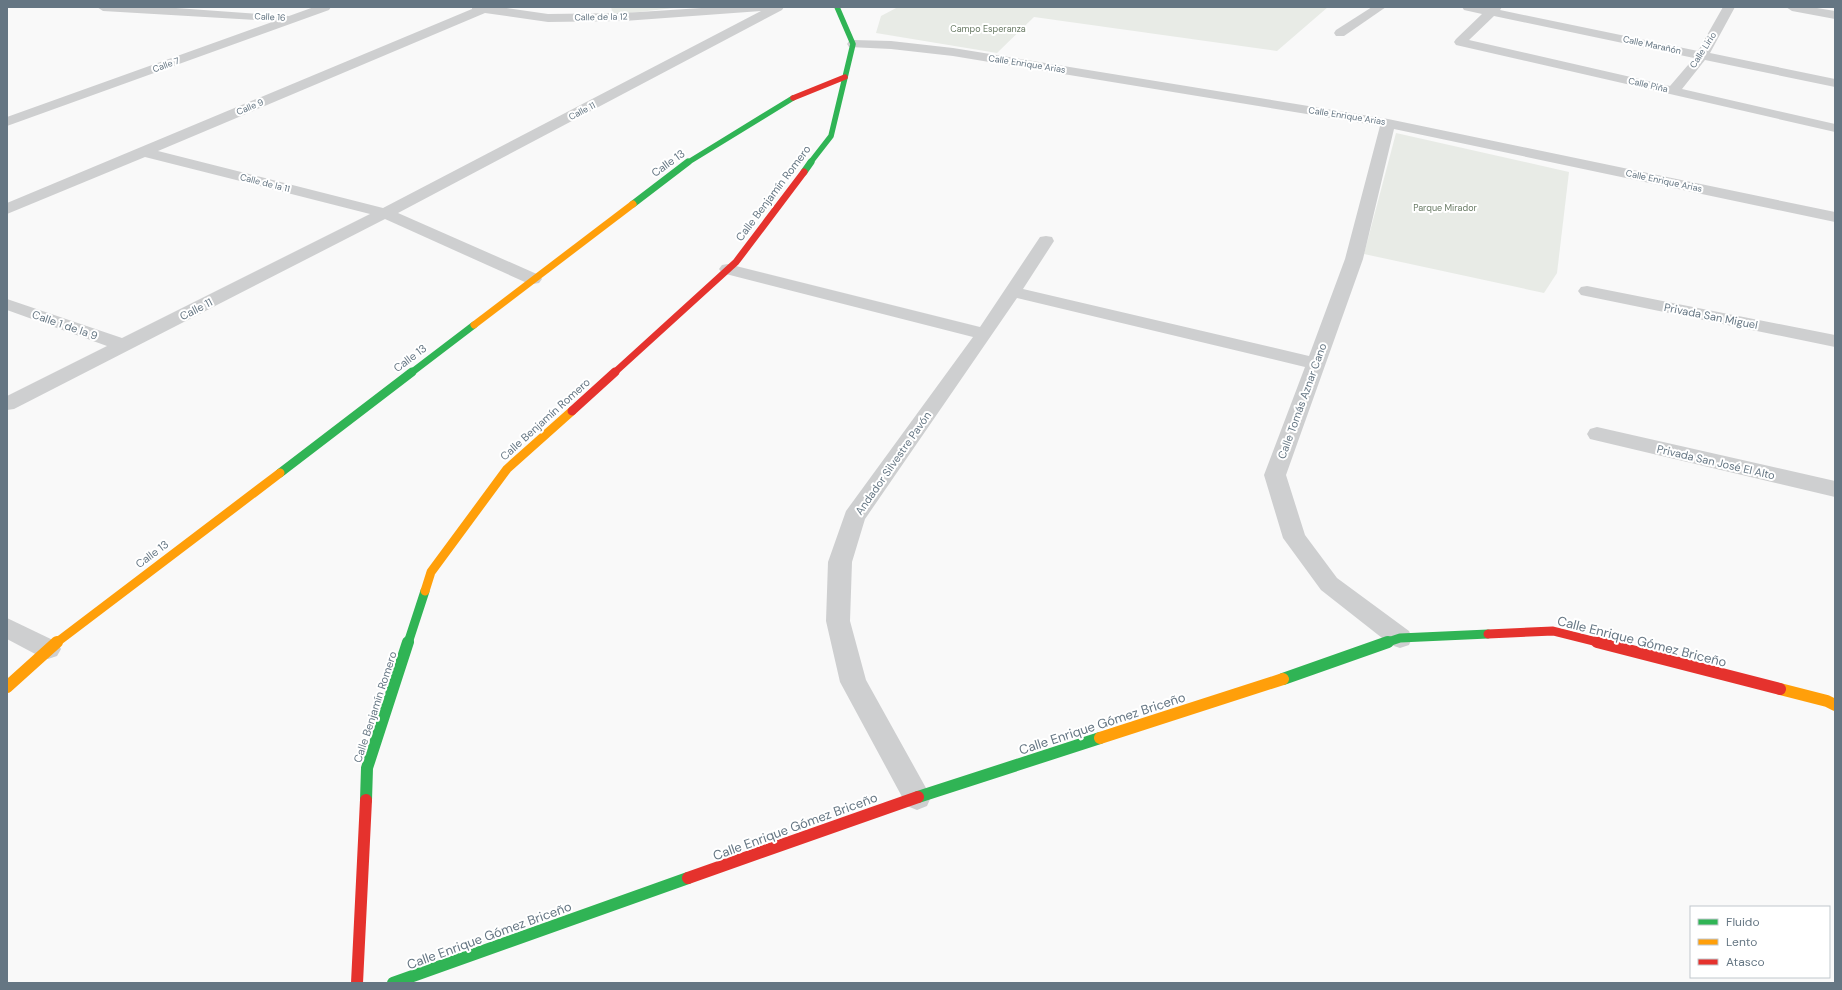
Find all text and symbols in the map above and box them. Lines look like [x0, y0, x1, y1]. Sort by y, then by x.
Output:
street label: Calle 16 [254, 10, 286, 24]
street label: Calle de la 12 [574, 11, 628, 23]
park label: Campo Esperanza [950, 23, 1026, 35]
street label: Calle Lirio [1687, 30, 1719, 70]
street label: Calle Marañón [1622, 33, 1682, 57]
street label: Calle Enrique Arias [988, 52, 1067, 76]
street label: Calle 7 [151, 55, 181, 75]
street label: Calle Piña [1627, 75, 1669, 95]
street label: Calle 9 [235, 96, 266, 118]
street label: Calle 11 [567, 99, 598, 123]
street label: Calle Enrique Arias [1308, 104, 1387, 128]
street label: Calle Benjamín Romero [732, 142, 814, 244]
street label: Calle 13 [649, 146, 687, 180]
street label: Calle Enrique Arias [1625, 167, 1704, 195]
street label: Calle de la 11 [239, 171, 291, 195]
park label: Parque Mirador [1413, 202, 1477, 214]
street label: Calle 11 [177, 295, 215, 323]
street label: Privada San Miguel [1663, 300, 1759, 332]
street label: Calle 1 de la 9 [30, 307, 100, 343]
street label: Calle 13 [391, 341, 429, 375]
street label: Calle Tomás Aznar Cano [1275, 341, 1329, 461]
street label: Calle Benjamín Romero [497, 375, 593, 463]
street label: Andador Silvestre Pavón [852, 409, 934, 517]
street label: Privada San José El Alto [1656, 442, 1776, 482]
street label: Calle 13 [133, 537, 171, 571]
street label: Calle Enrique Gómez Briceño [1555, 612, 1729, 671]
street label: Calle Benjamín Romero [350, 649, 400, 765]
street label: Calle Enrique Gómez Briceño [1017, 688, 1188, 758]
street label: Calle Enrique Gómez Briceño [711, 789, 880, 864]
street label: Calle Enrique Gómez Briceño [405, 898, 574, 973]
legend [1690, 906, 1830, 978]
text: Fluido [1726, 914, 1760, 930]
text: Lento [1726, 934, 1757, 950]
text: Atasco [1726, 954, 1765, 970]

